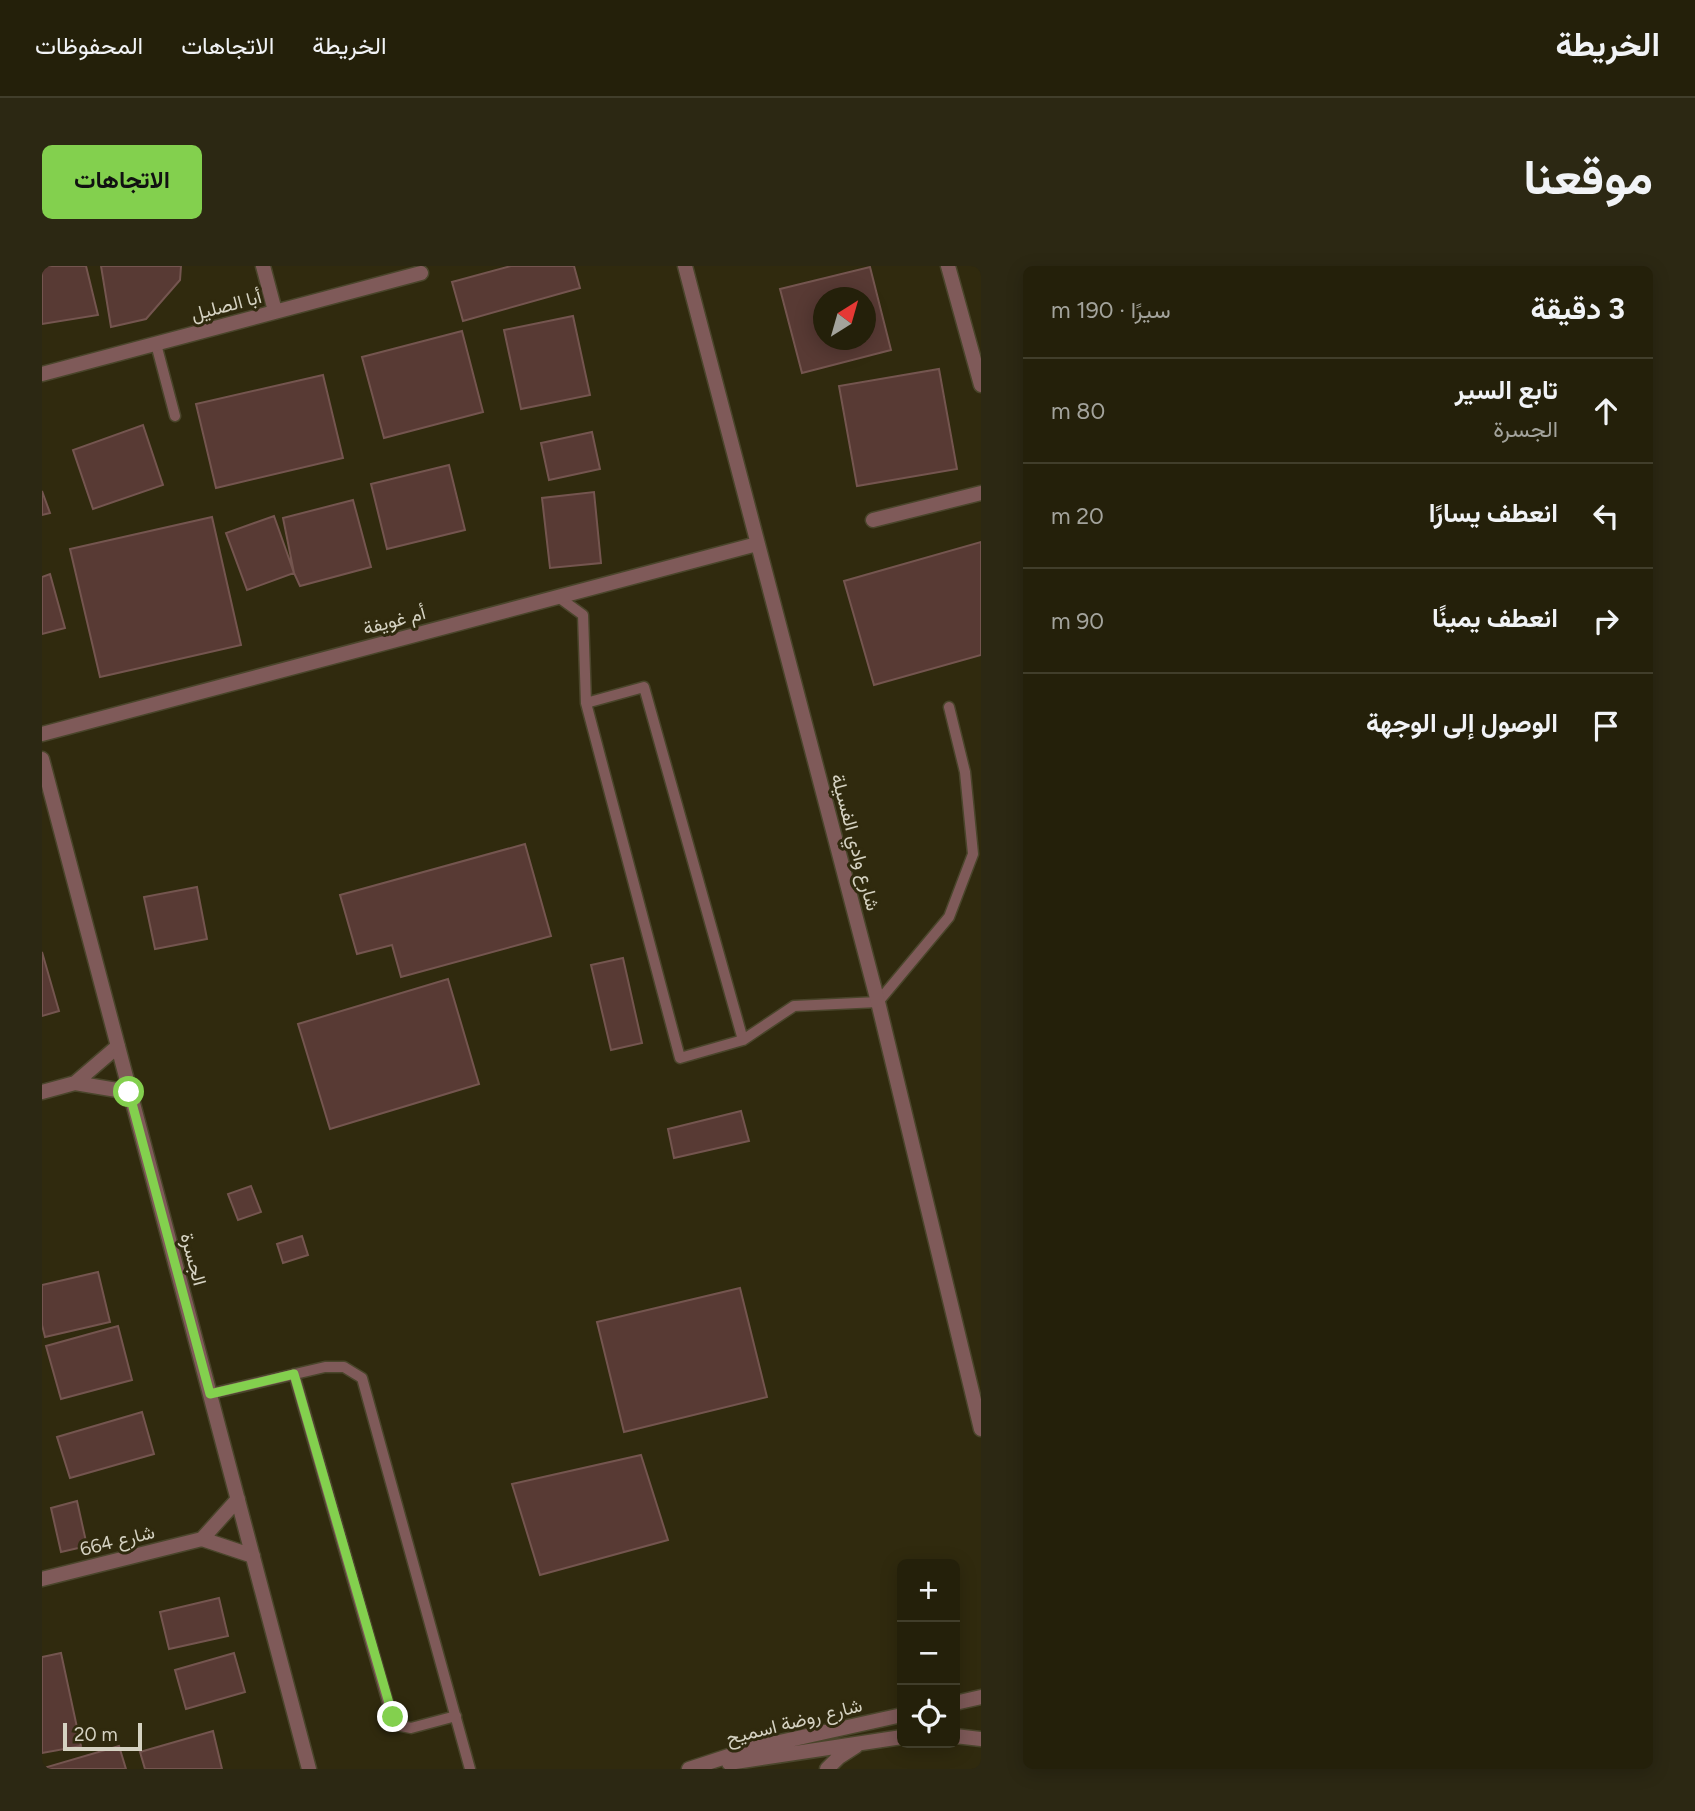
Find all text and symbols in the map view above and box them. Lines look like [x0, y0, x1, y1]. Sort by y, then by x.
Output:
text: الخريطة [1556, 25, 1660, 64]
text: المحفوظات [35, 31, 143, 60]
text: الاتجاهات [181, 31, 274, 60]
text: الخريطة [312, 31, 387, 60]
button: الاتجاهات [42, 145, 202, 219]
text: موقعنا [1523, 147, 1653, 206]
street label: أبا الصليل [188, 285, 264, 326]
north arrow [813, 287, 876, 350]
text: 3 دقيقة [1530, 290, 1625, 327]
text: سيرًا · 190 m [1051, 296, 1171, 324]
text: تابع السير [1455, 374, 1558, 406]
icon: ahead [1587, 392, 1625, 430]
text: 80 m [1051, 397, 1105, 425]
text: الجسرة [1493, 415, 1558, 443]
text: انعطف يسارًا [1429, 497, 1558, 529]
icon: left [1587, 497, 1625, 535]
text: 20 m [1051, 502, 1104, 530]
street label: أم غويفة [360, 601, 428, 641]
text: انعطف يمينًا [1432, 602, 1558, 634]
icon: right [1587, 602, 1625, 640]
text: 90 m [1051, 607, 1104, 635]
text: الوصول إلى الوجهة [1366, 707, 1558, 739]
icon: arrive [1587, 707, 1625, 745]
street label: شارع وادي الفسيلة [822, 771, 885, 914]
route start [113, 1076, 144, 1107]
street label: الجسرة [175, 1230, 212, 1288]
street label: شارع 664 [77, 1520, 157, 1562]
map controls [897, 1559, 960, 1748]
button: + [897, 1559, 960, 1622]
button: − [897, 1622, 960, 1685]
button: locate [897, 1685, 960, 1748]
street label: شارع روضة اسميح [724, 1693, 865, 1751]
route end [377, 1701, 408, 1732]
scale bar [63, 1720, 142, 1752]
text: 20 m [74, 1723, 118, 1746]

